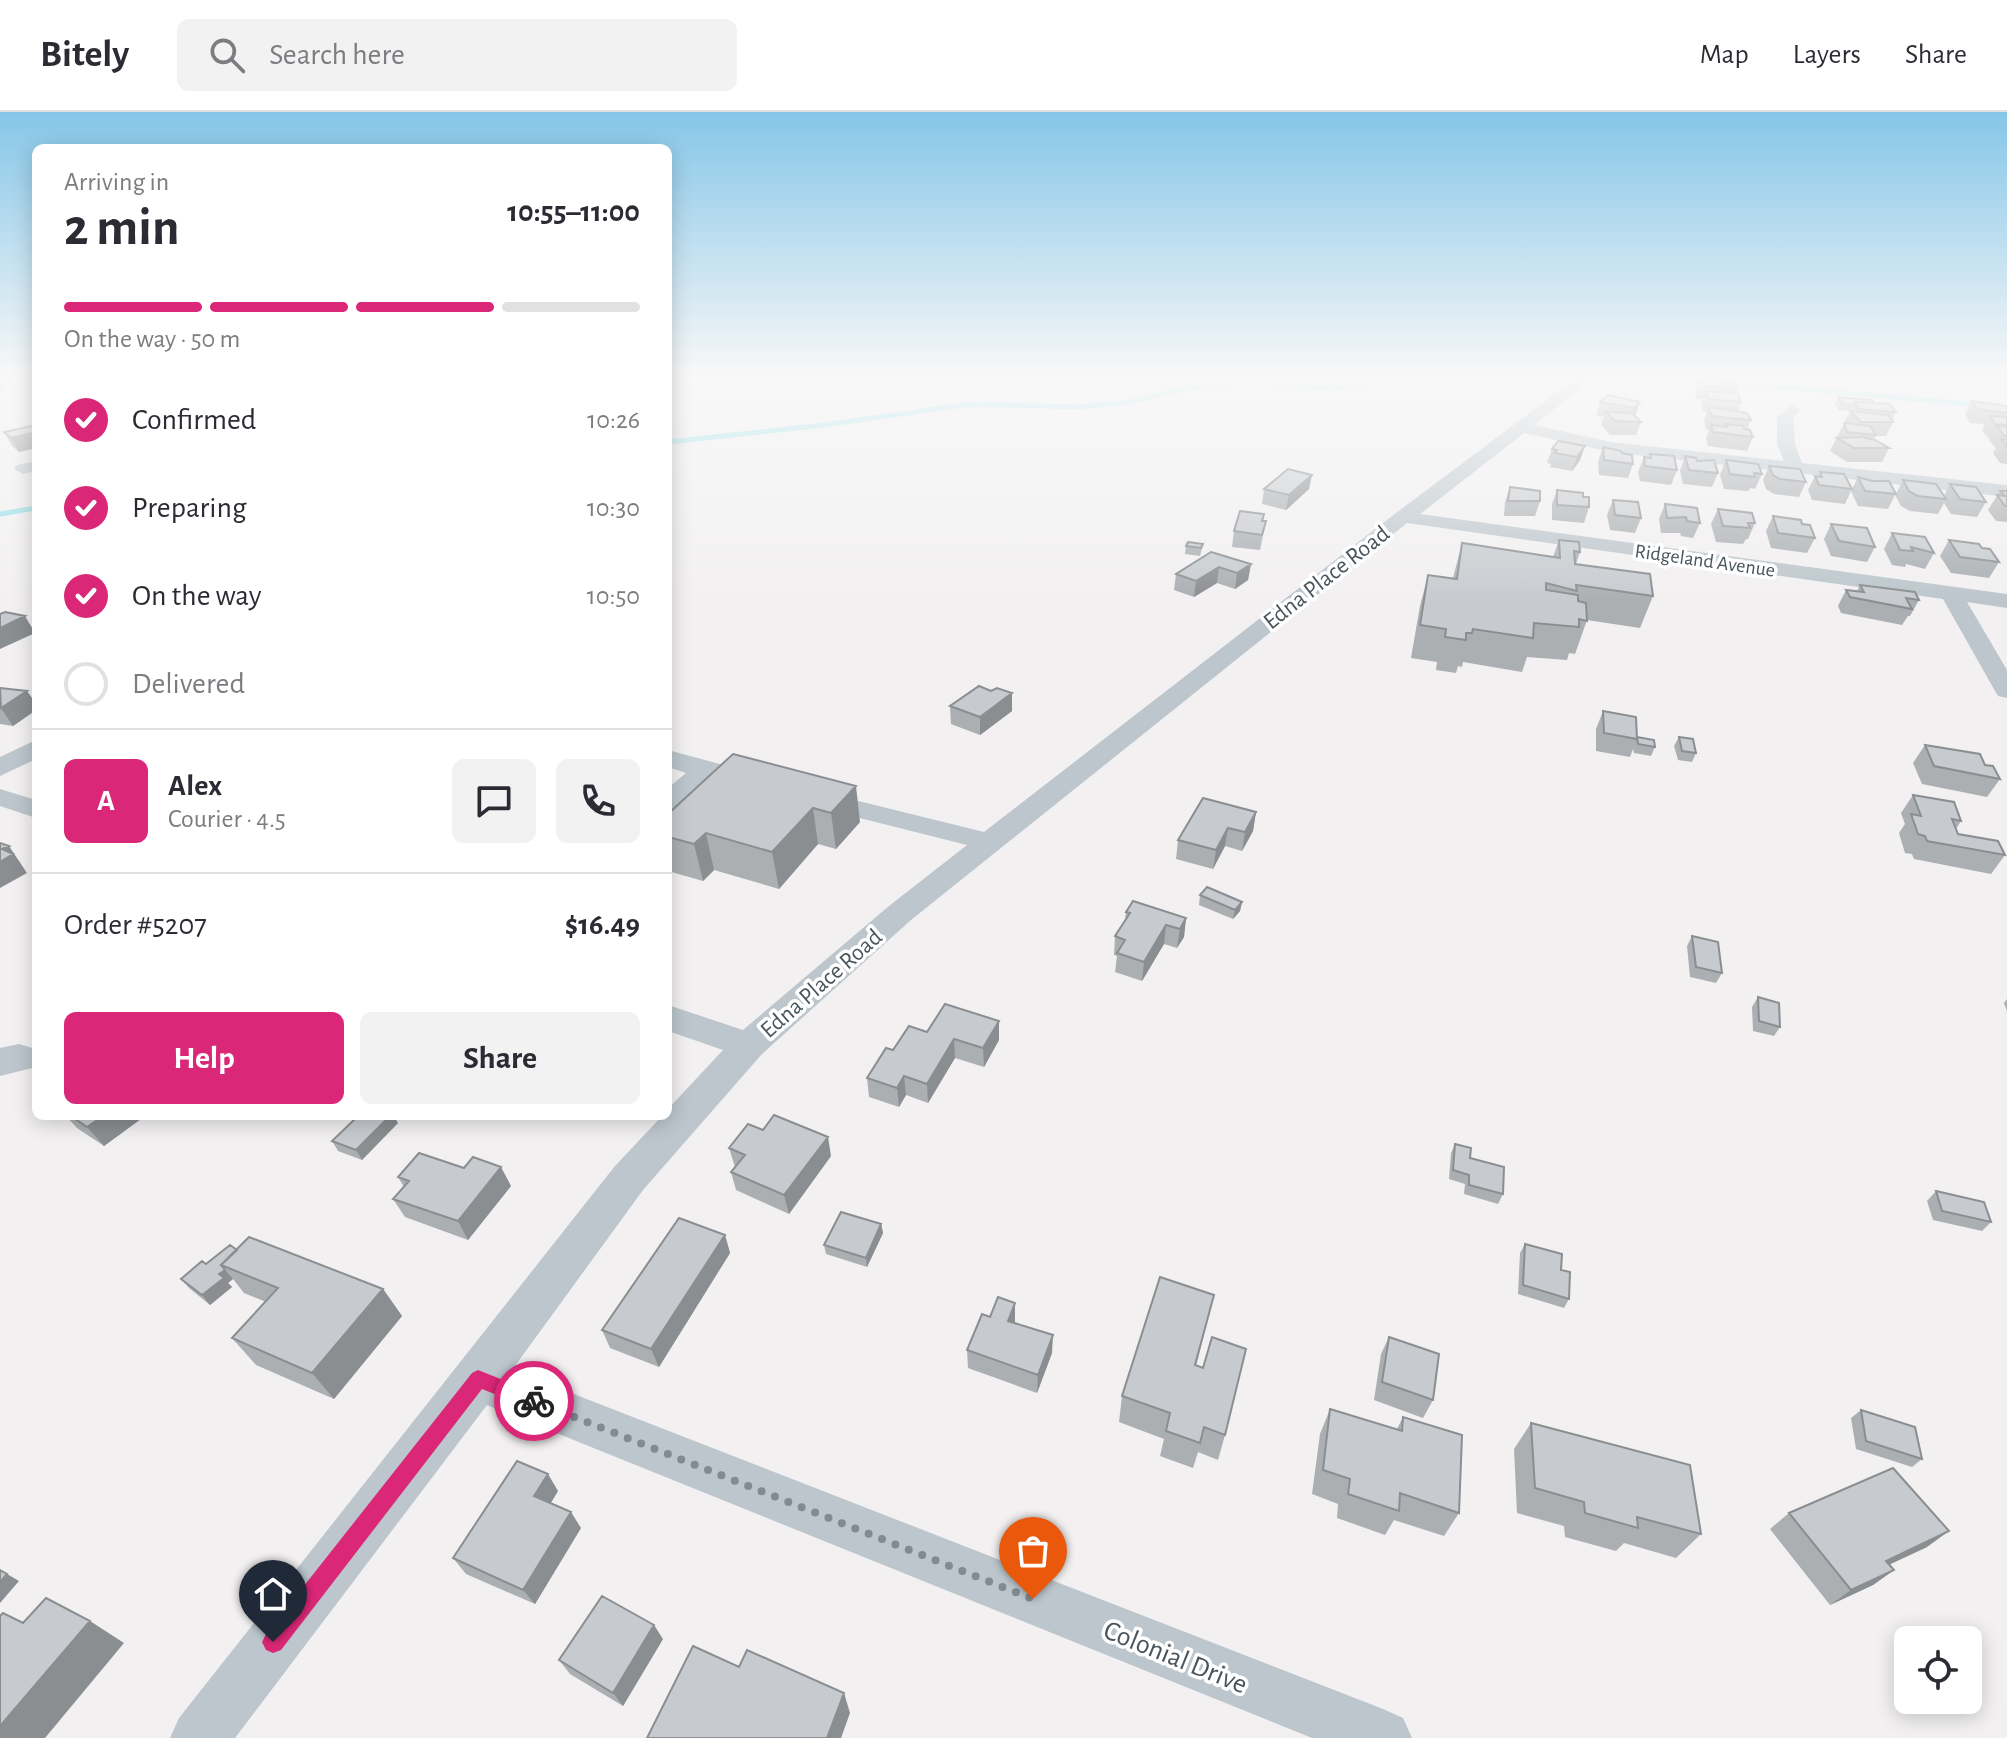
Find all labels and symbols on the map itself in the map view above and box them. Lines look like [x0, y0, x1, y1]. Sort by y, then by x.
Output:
street label: Edna Place Road [1259, 521, 1394, 634]
street label: Ridgeland Avenue [1633, 541, 1776, 581]
street label: Edna Place Road [756, 925, 887, 1043]
courier [494, 1361, 574, 1441]
pin [999, 1517, 1067, 1599]
pin [239, 1560, 307, 1642]
street label: Colonial Drive [1100, 1616, 1251, 1699]

